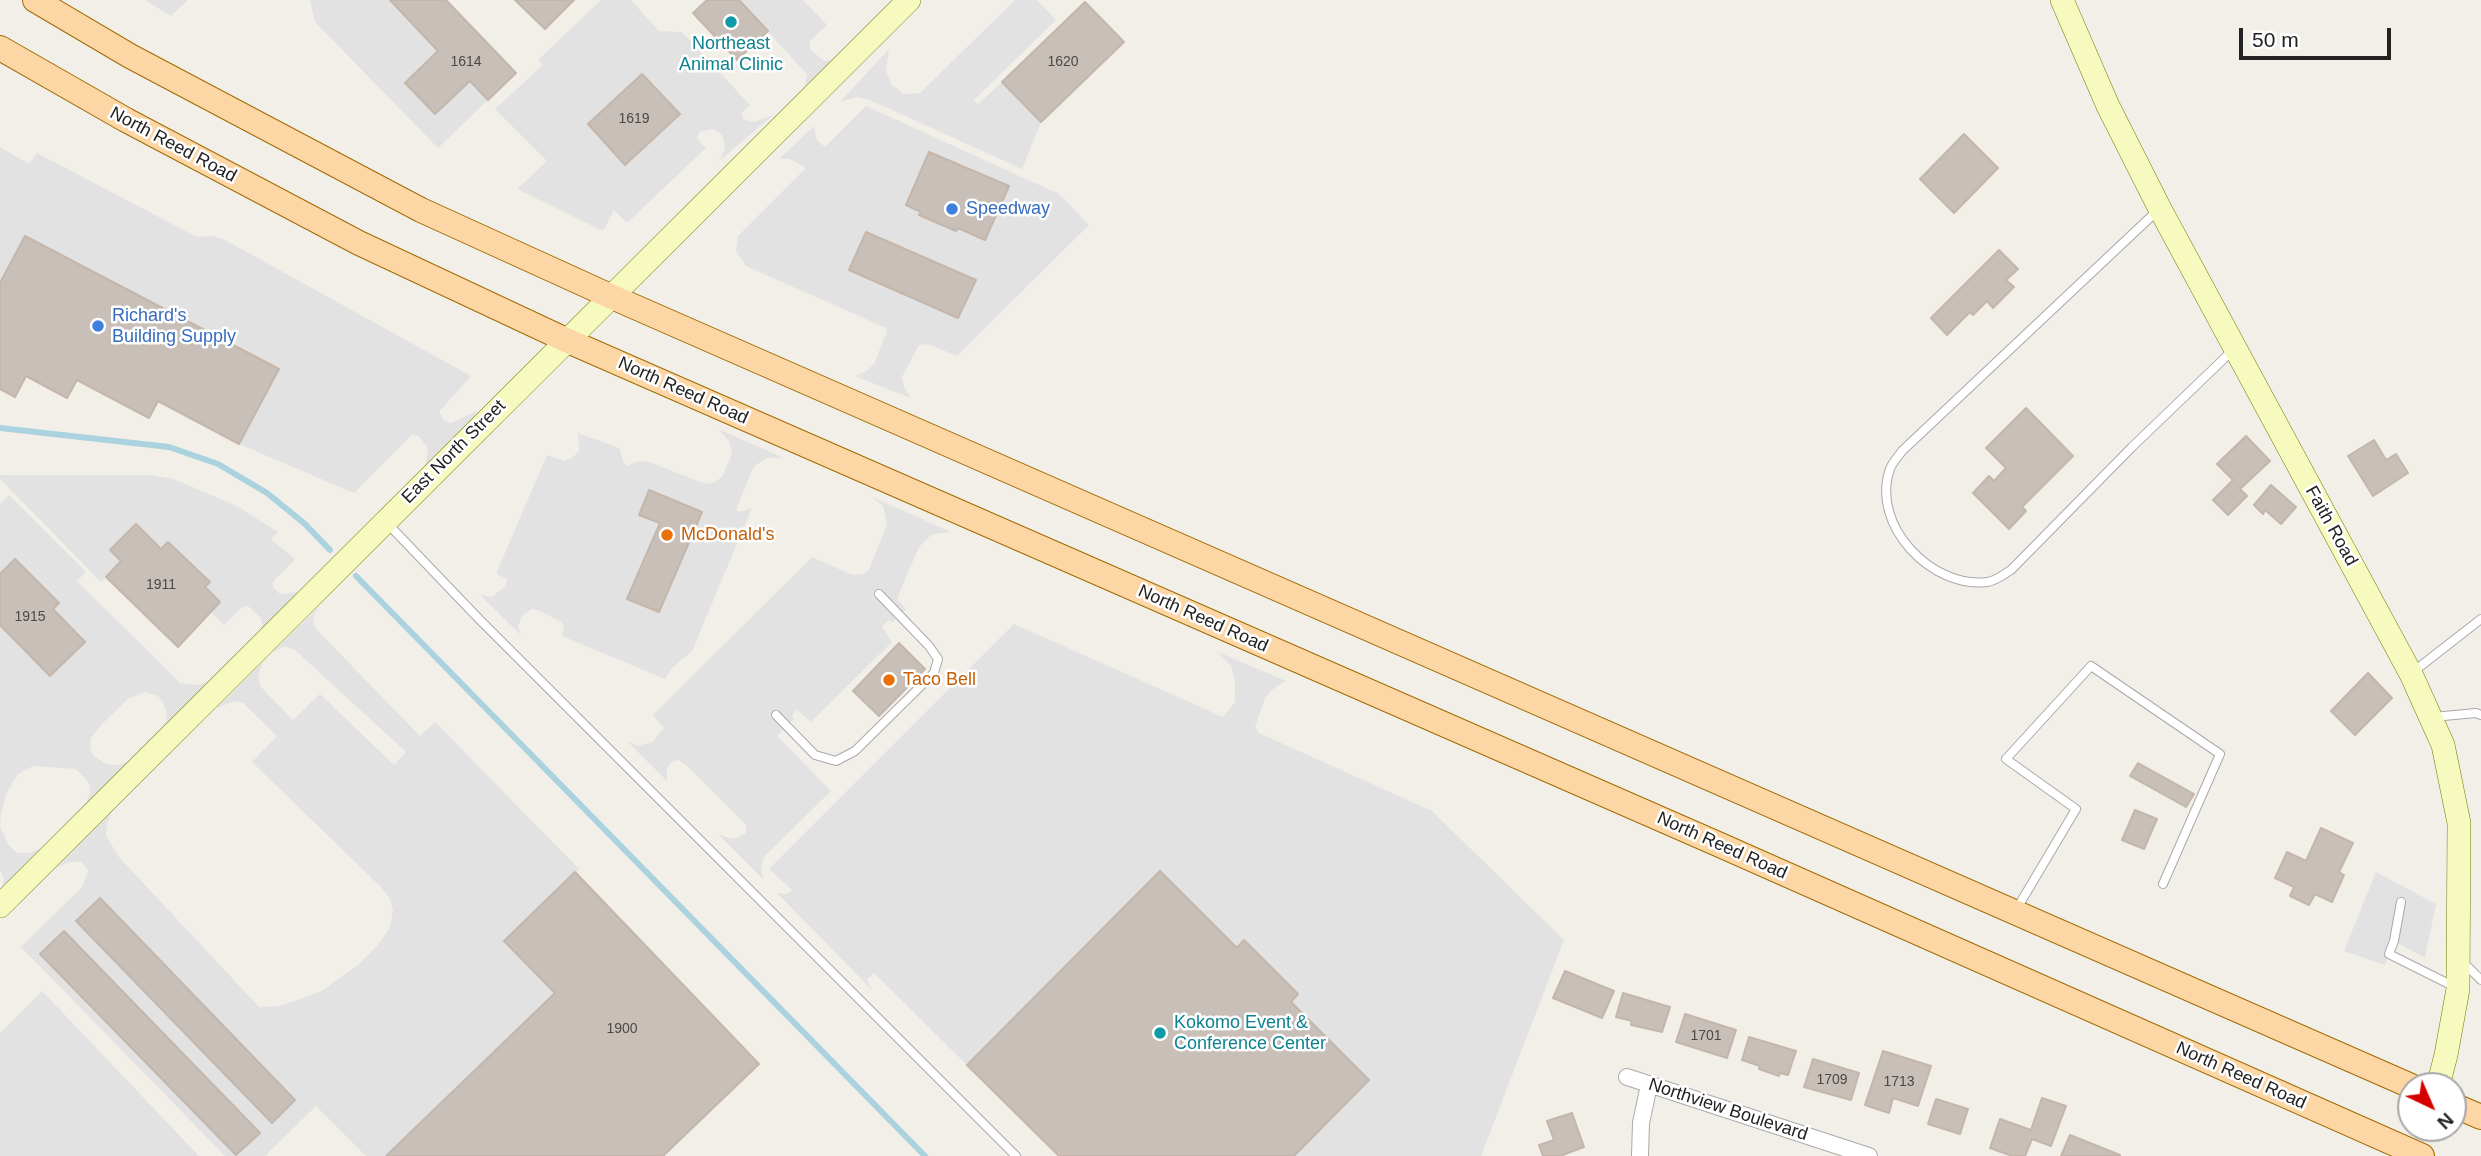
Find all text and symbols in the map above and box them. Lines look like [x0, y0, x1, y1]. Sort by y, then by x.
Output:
marker: Northeast Animal Clinic [723, 14, 739, 30]
scale bar [2243, 14, 2395, 58]
text: 50 m [2252, 28, 2299, 51]
place label: Northeast Animal Clinic [679, 33, 783, 76]
house number: 1614 [450, 54, 482, 70]
house number: 1620 [1047, 54, 1079, 70]
street label: North Reed Road [106, 103, 240, 187]
house number: 1619 [618, 111, 650, 127]
place label: Speedway [966, 198, 1050, 220]
marker: Speedway [944, 201, 960, 217]
place label: Richard's Building Supply [112, 305, 236, 348]
marker: Richard's Building Supply [90, 318, 106, 334]
street label: North Reed Road [615, 353, 751, 429]
street label: East North Street [398, 396, 510, 508]
street label: Faith Road [2300, 482, 2362, 570]
place label: McDonald's [681, 524, 774, 546]
marker: McDonald's [659, 527, 675, 543]
house number: 1911 [146, 577, 176, 593]
street label: North Reed Road [1135, 581, 1271, 657]
house number: 1915 [14, 609, 46, 625]
place label: Taco Bell [903, 669, 976, 691]
marker: Taco Bell [881, 672, 897, 688]
street label: North Reed Road [1654, 808, 1790, 884]
place label: Kokomo Event & Conference Center [1174, 1012, 1326, 1054]
house number: 1900 [606, 1021, 638, 1037]
marker: Kokomo Event & Conference Center [1152, 1025, 1168, 1041]
house number: 1701 [1690, 1028, 1722, 1044]
street label: North Reed Road [2173, 1038, 2309, 1114]
house number: 1709 [1816, 1072, 1848, 1088]
north arrow [2397, 1072, 2467, 1142]
street label: Northview Boulevard [1646, 1074, 1810, 1146]
house number: 1713 [1883, 1074, 1915, 1090]
text: N [2433, 1109, 2458, 1133]

